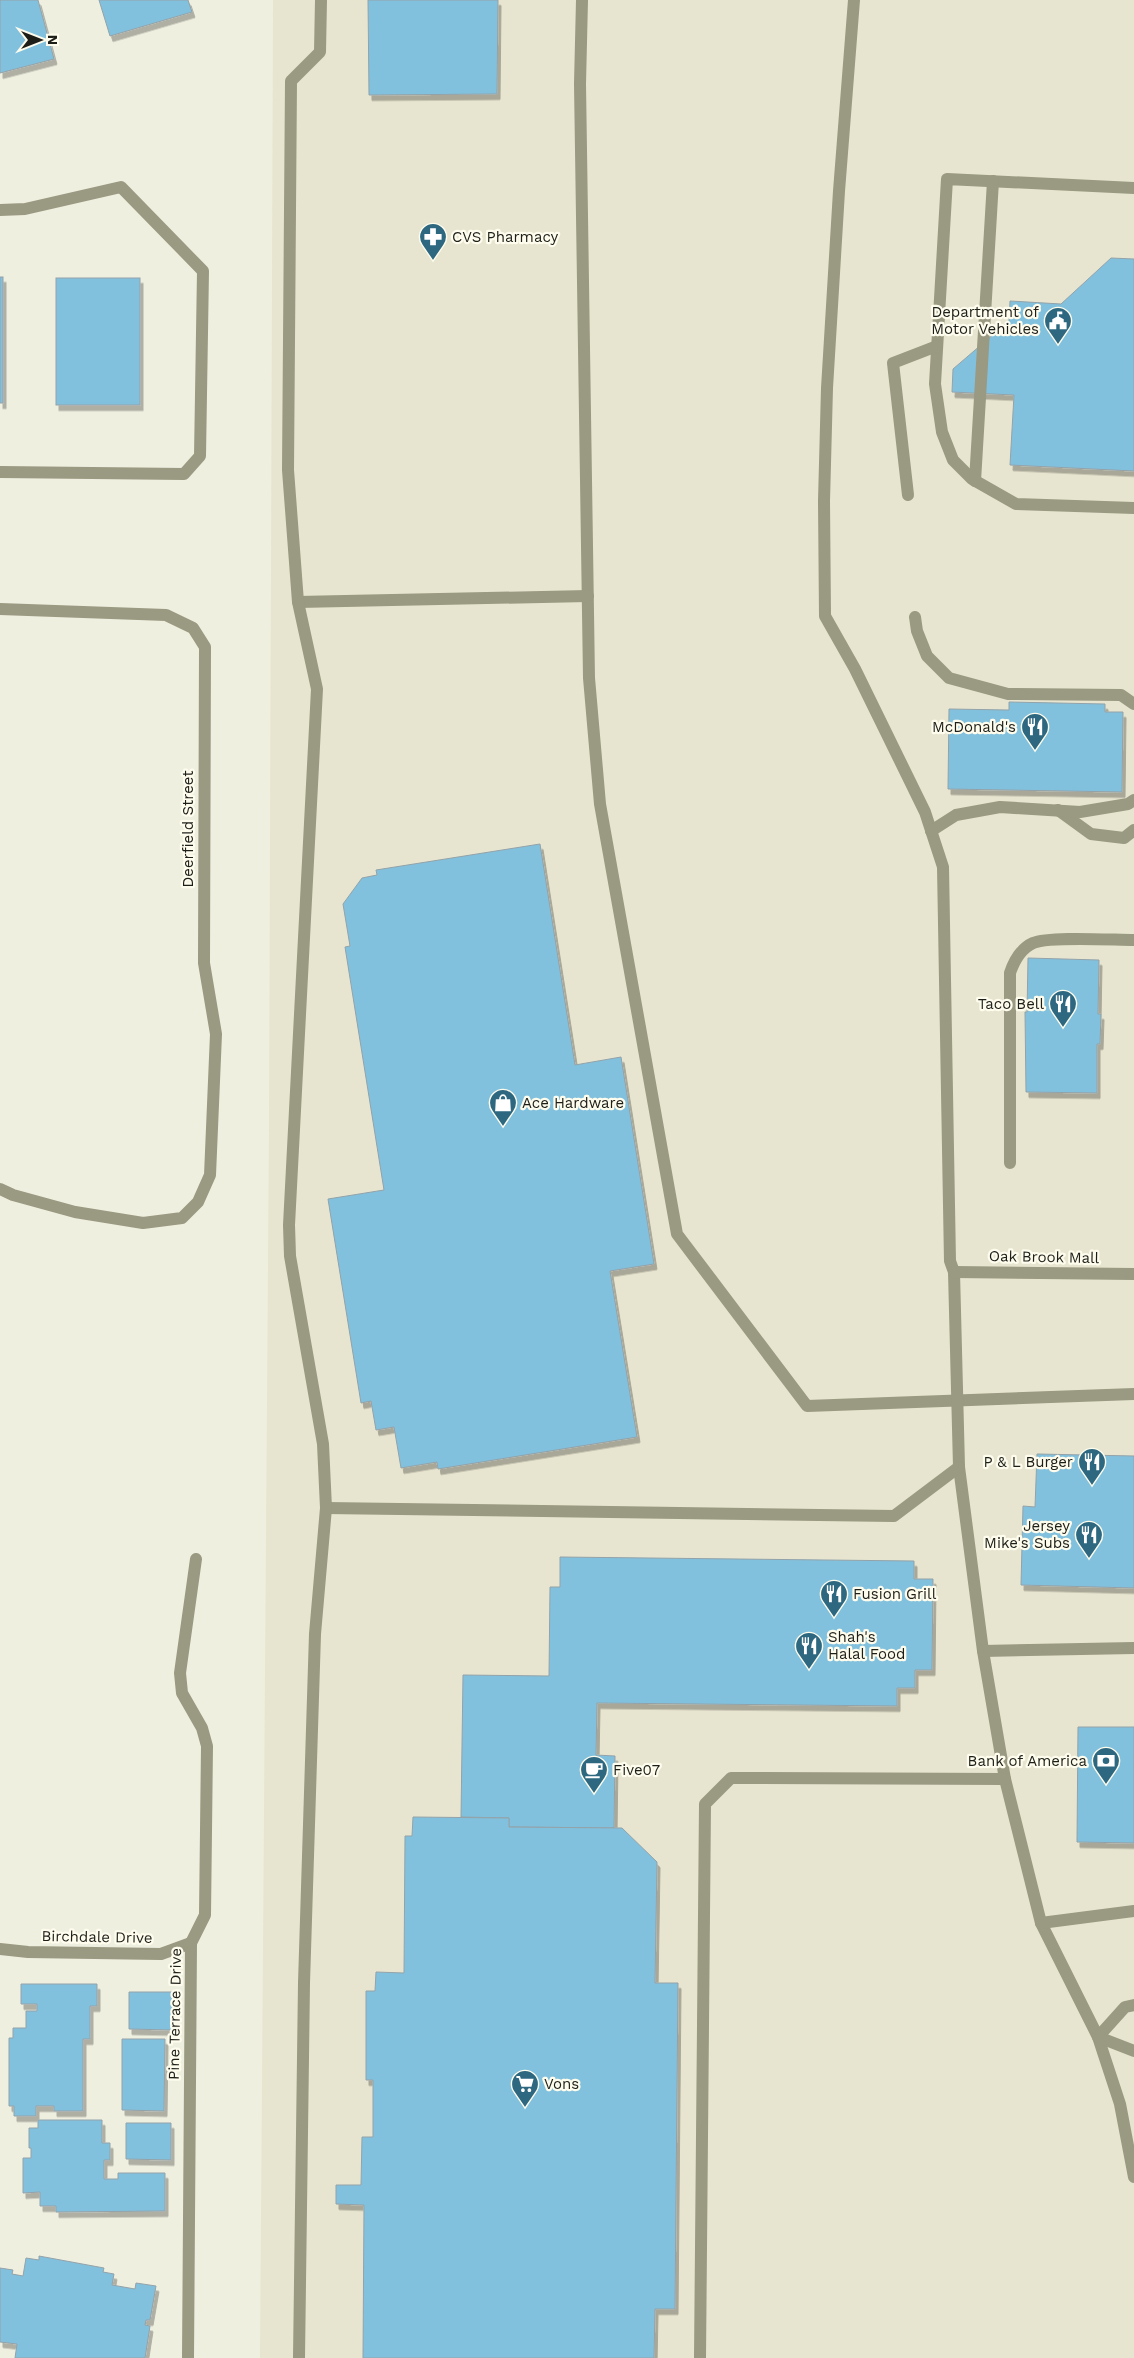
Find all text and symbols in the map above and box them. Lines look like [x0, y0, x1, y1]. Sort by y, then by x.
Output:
north arrow [15, 15, 65, 65]
text: N [45, 35, 61, 45]
pharmacy icon: CVS Pharmacy [418, 222, 448, 261]
place label: CVS Pharmacy [452, 228, 558, 246]
place label: Department of Motor Vehicles [931, 303, 1039, 338]
public building icon: Department of Motor Vehicles [1043, 306, 1073, 345]
restaurant icon: McDonald's [1020, 712, 1050, 751]
place label: McDonald's [932, 718, 1016, 736]
street label: Deerfield Street [179, 770, 197, 888]
restaurant icon: Taco Bell [1048, 989, 1078, 1028]
place label: Taco Bell [978, 995, 1044, 1013]
shop icon: Ace Hardware [488, 1088, 518, 1127]
place label: Ace Hardware [522, 1094, 624, 1112]
street label: Oak Brook Mall [989, 1247, 1100, 1267]
restaurant icon: P & L Burger [1077, 1447, 1107, 1486]
place label: P & L Burger [983, 1453, 1073, 1471]
place label: Jersey Mike's Subs [984, 1517, 1070, 1552]
restaurant icon: Jersey Mike's Subs [1074, 1520, 1104, 1559]
restaurant icon: Fusion Grill [819, 1579, 849, 1618]
place label: Fusion Grill [853, 1585, 937, 1603]
place label: Shah's Halal Food [828, 1628, 905, 1663]
restaurant icon: Shah's Halal Food [794, 1631, 824, 1670]
bank icon: Bank of America [1091, 1746, 1121, 1785]
place label: Bank of America [968, 1752, 1088, 1770]
cafe icon: Five07 [579, 1755, 609, 1794]
place label: Five07 [613, 1761, 660, 1779]
street label: Birchdale Drive [41, 1927, 153, 1947]
street label: Pine Terrace Drive [165, 1948, 185, 2080]
supermarket icon: Vons [510, 2069, 540, 2108]
place label: Vons [544, 2075, 579, 2093]

